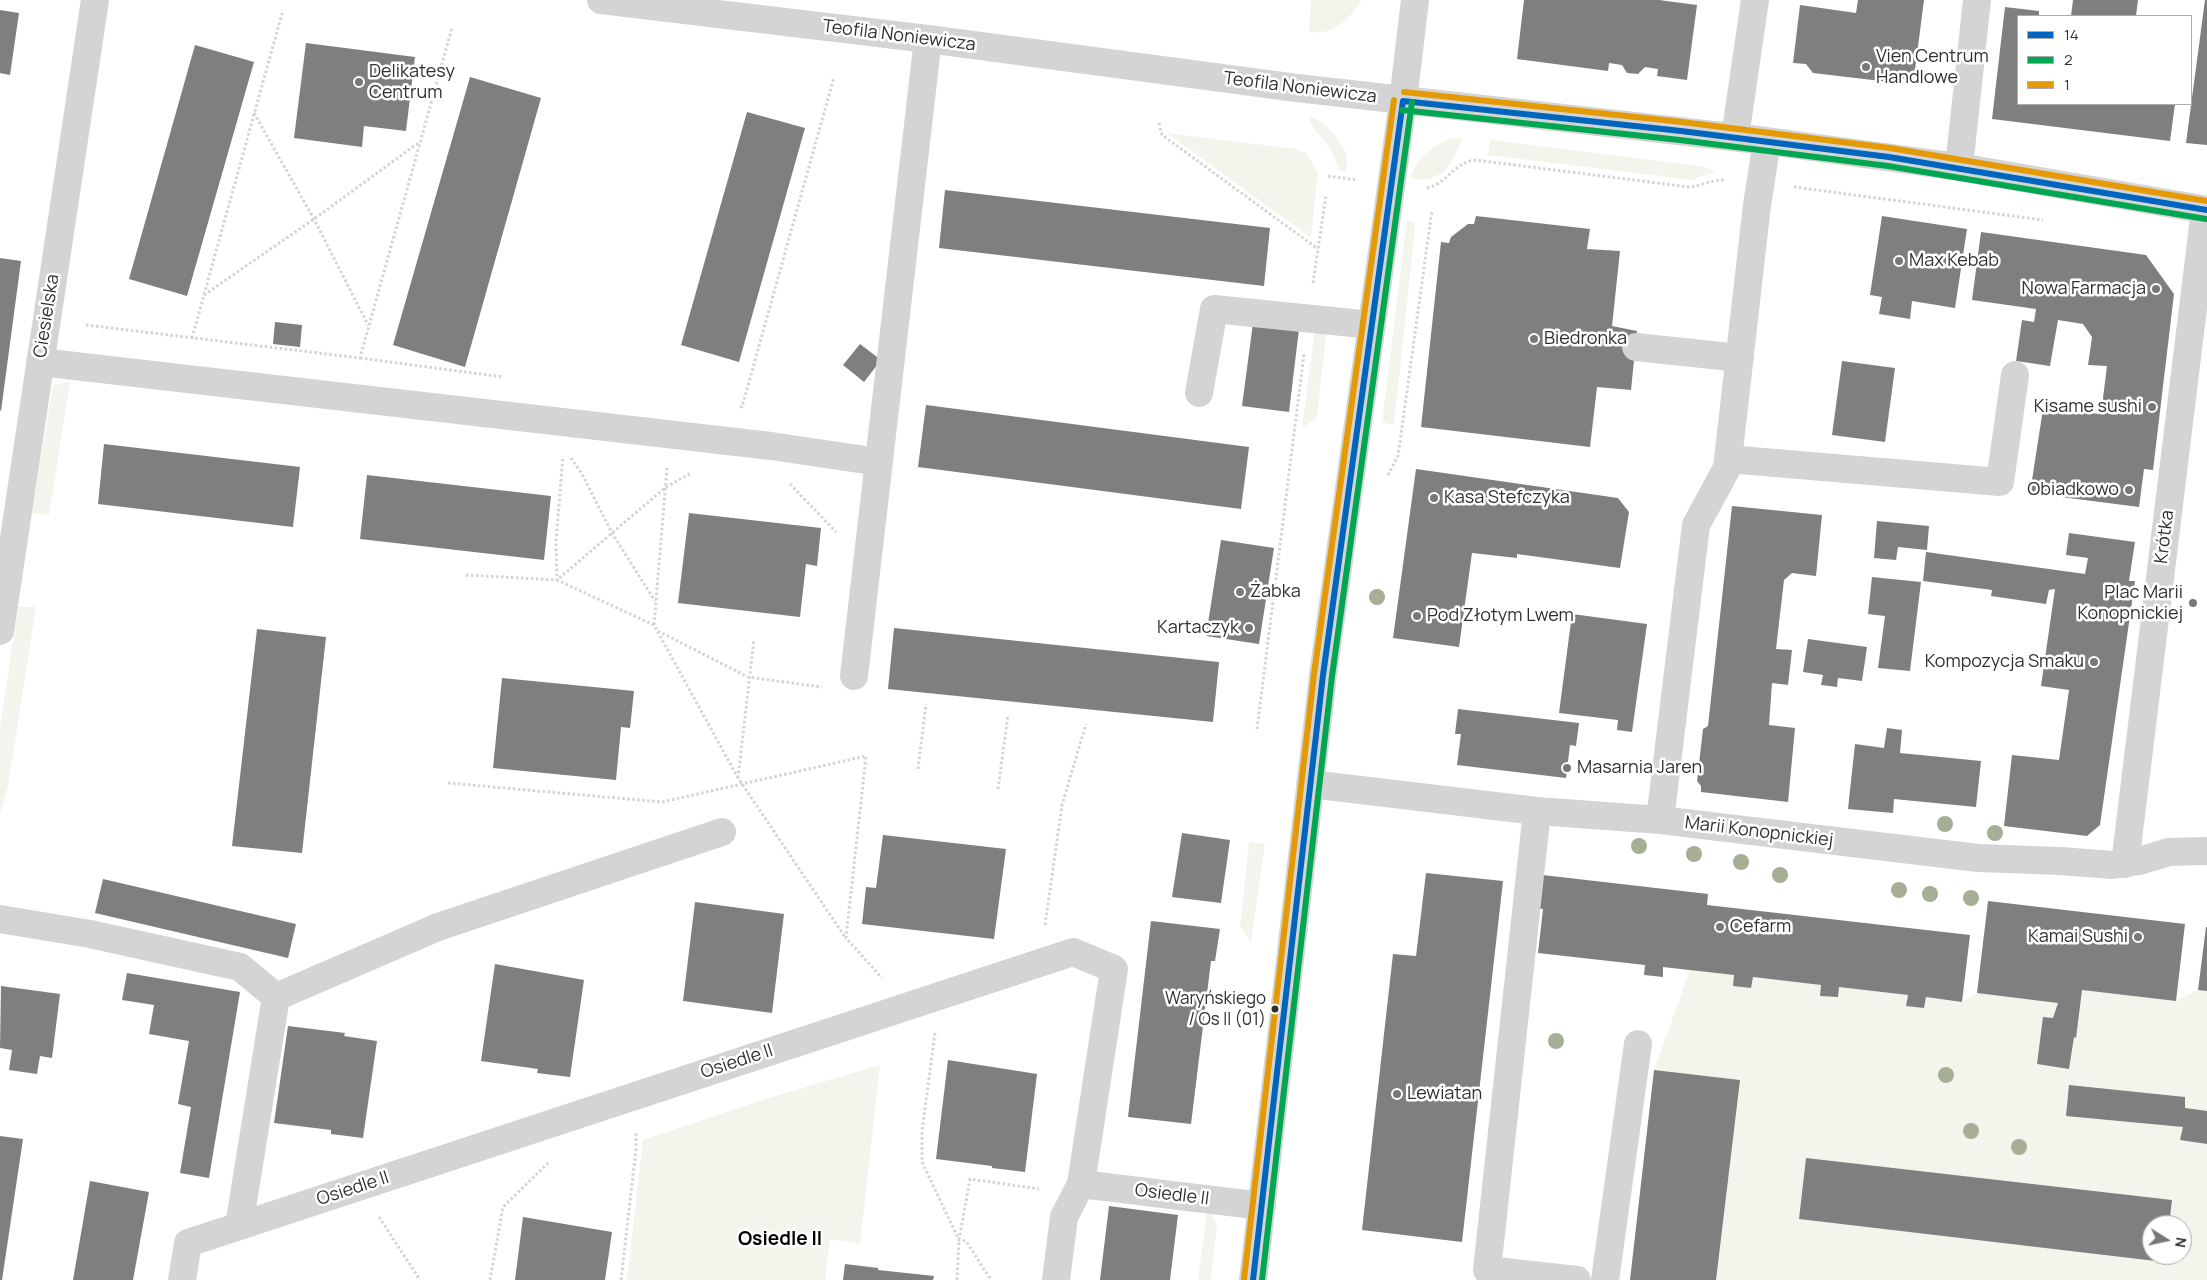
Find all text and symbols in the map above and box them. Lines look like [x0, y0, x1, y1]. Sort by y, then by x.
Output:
legend [2017, 15, 2192, 105]
street label: Teofila Noniewicza [821, 16, 977, 56]
text: 14 [2064, 24, 2079, 45]
place label: Vien Centrum Handlowe [1876, 46, 1989, 88]
text: 2 [2064, 49, 2073, 70]
place label: Delikatesy Centrum [369, 61, 455, 104]
marker: Vien Centrum Handlowe [1860, 61, 1872, 73]
street label: Teofila Noniewicza [1222, 68, 1378, 108]
text: 1 [2064, 74, 2070, 95]
marker: Delikatesy Centrum [353, 76, 365, 88]
place label: Max Kebab [1909, 250, 1999, 272]
marker: Max Kebab [1893, 255, 1905, 267]
street label: Ciesielska [30, 273, 64, 359]
place label: Nowa Farmacja [2022, 278, 2146, 300]
marker: Nowa Farmacja [2150, 283, 2162, 295]
place label: Biedronka [1544, 328, 1627, 350]
marker: Biedronka [1528, 333, 1540, 345]
place label: Kisame sushi [2034, 396, 2142, 418]
marker: Kisame sushi [2146, 401, 2158, 413]
place label: Obiadkowo [2027, 479, 2119, 501]
marker: Obiadkowo [2123, 484, 2135, 496]
place label: Kasa Stefczyka [1444, 487, 1570, 509]
marker: Kasa Stefczyka [1428, 492, 1440, 504]
street label: Krótka [2151, 509, 2179, 565]
place label: Żabka [1250, 581, 1301, 603]
place label: Plac Marii Konopnickiej [2077, 582, 2183, 624]
marker: Żabka [1234, 586, 1246, 598]
marker: Plac Marii Konopnickiej [2187, 597, 2199, 609]
place label: Pod Złotym Lwem [1427, 605, 1574, 627]
marker: Pod Złotym Lwem [1411, 610, 1423, 622]
place label: Kartaczyk [1157, 617, 1239, 639]
marker: Kartaczyk [1243, 622, 1255, 634]
place label: Kompozycja Smaku [1925, 651, 2084, 673]
marker: Kompozycja Smaku [2088, 656, 2100, 668]
place label: Masarnia Jaren [1577, 757, 1702, 779]
marker: Masarnia Jaren [1561, 762, 1573, 774]
street label: Marii Konopnickiej [1684, 812, 1834, 852]
place label: Cefarm [1730, 916, 1791, 938]
marker: Cefarm [1714, 921, 1726, 933]
place label: Kamai Sushi [2028, 926, 2128, 948]
marker: Kamai Sushi [2132, 931, 2144, 943]
place label: Waryńskiego / Os II (01) [1165, 989, 1266, 1029]
marker: Waryńskiego / Os II (01) [1270, 1004, 1280, 1014]
street label: Osiedle II [698, 1040, 776, 1084]
place label: Lewiatan [1407, 1083, 1482, 1105]
marker: Lewiatan [1391, 1088, 1403, 1100]
street label: Osiedle II [314, 1167, 392, 1211]
street label: Osiedle II [1134, 1180, 1210, 1210]
north arrow [2142, 1215, 2192, 1265]
district label: Osiedle II [738, 1229, 822, 1251]
text: N [2171, 1236, 2192, 1249]

